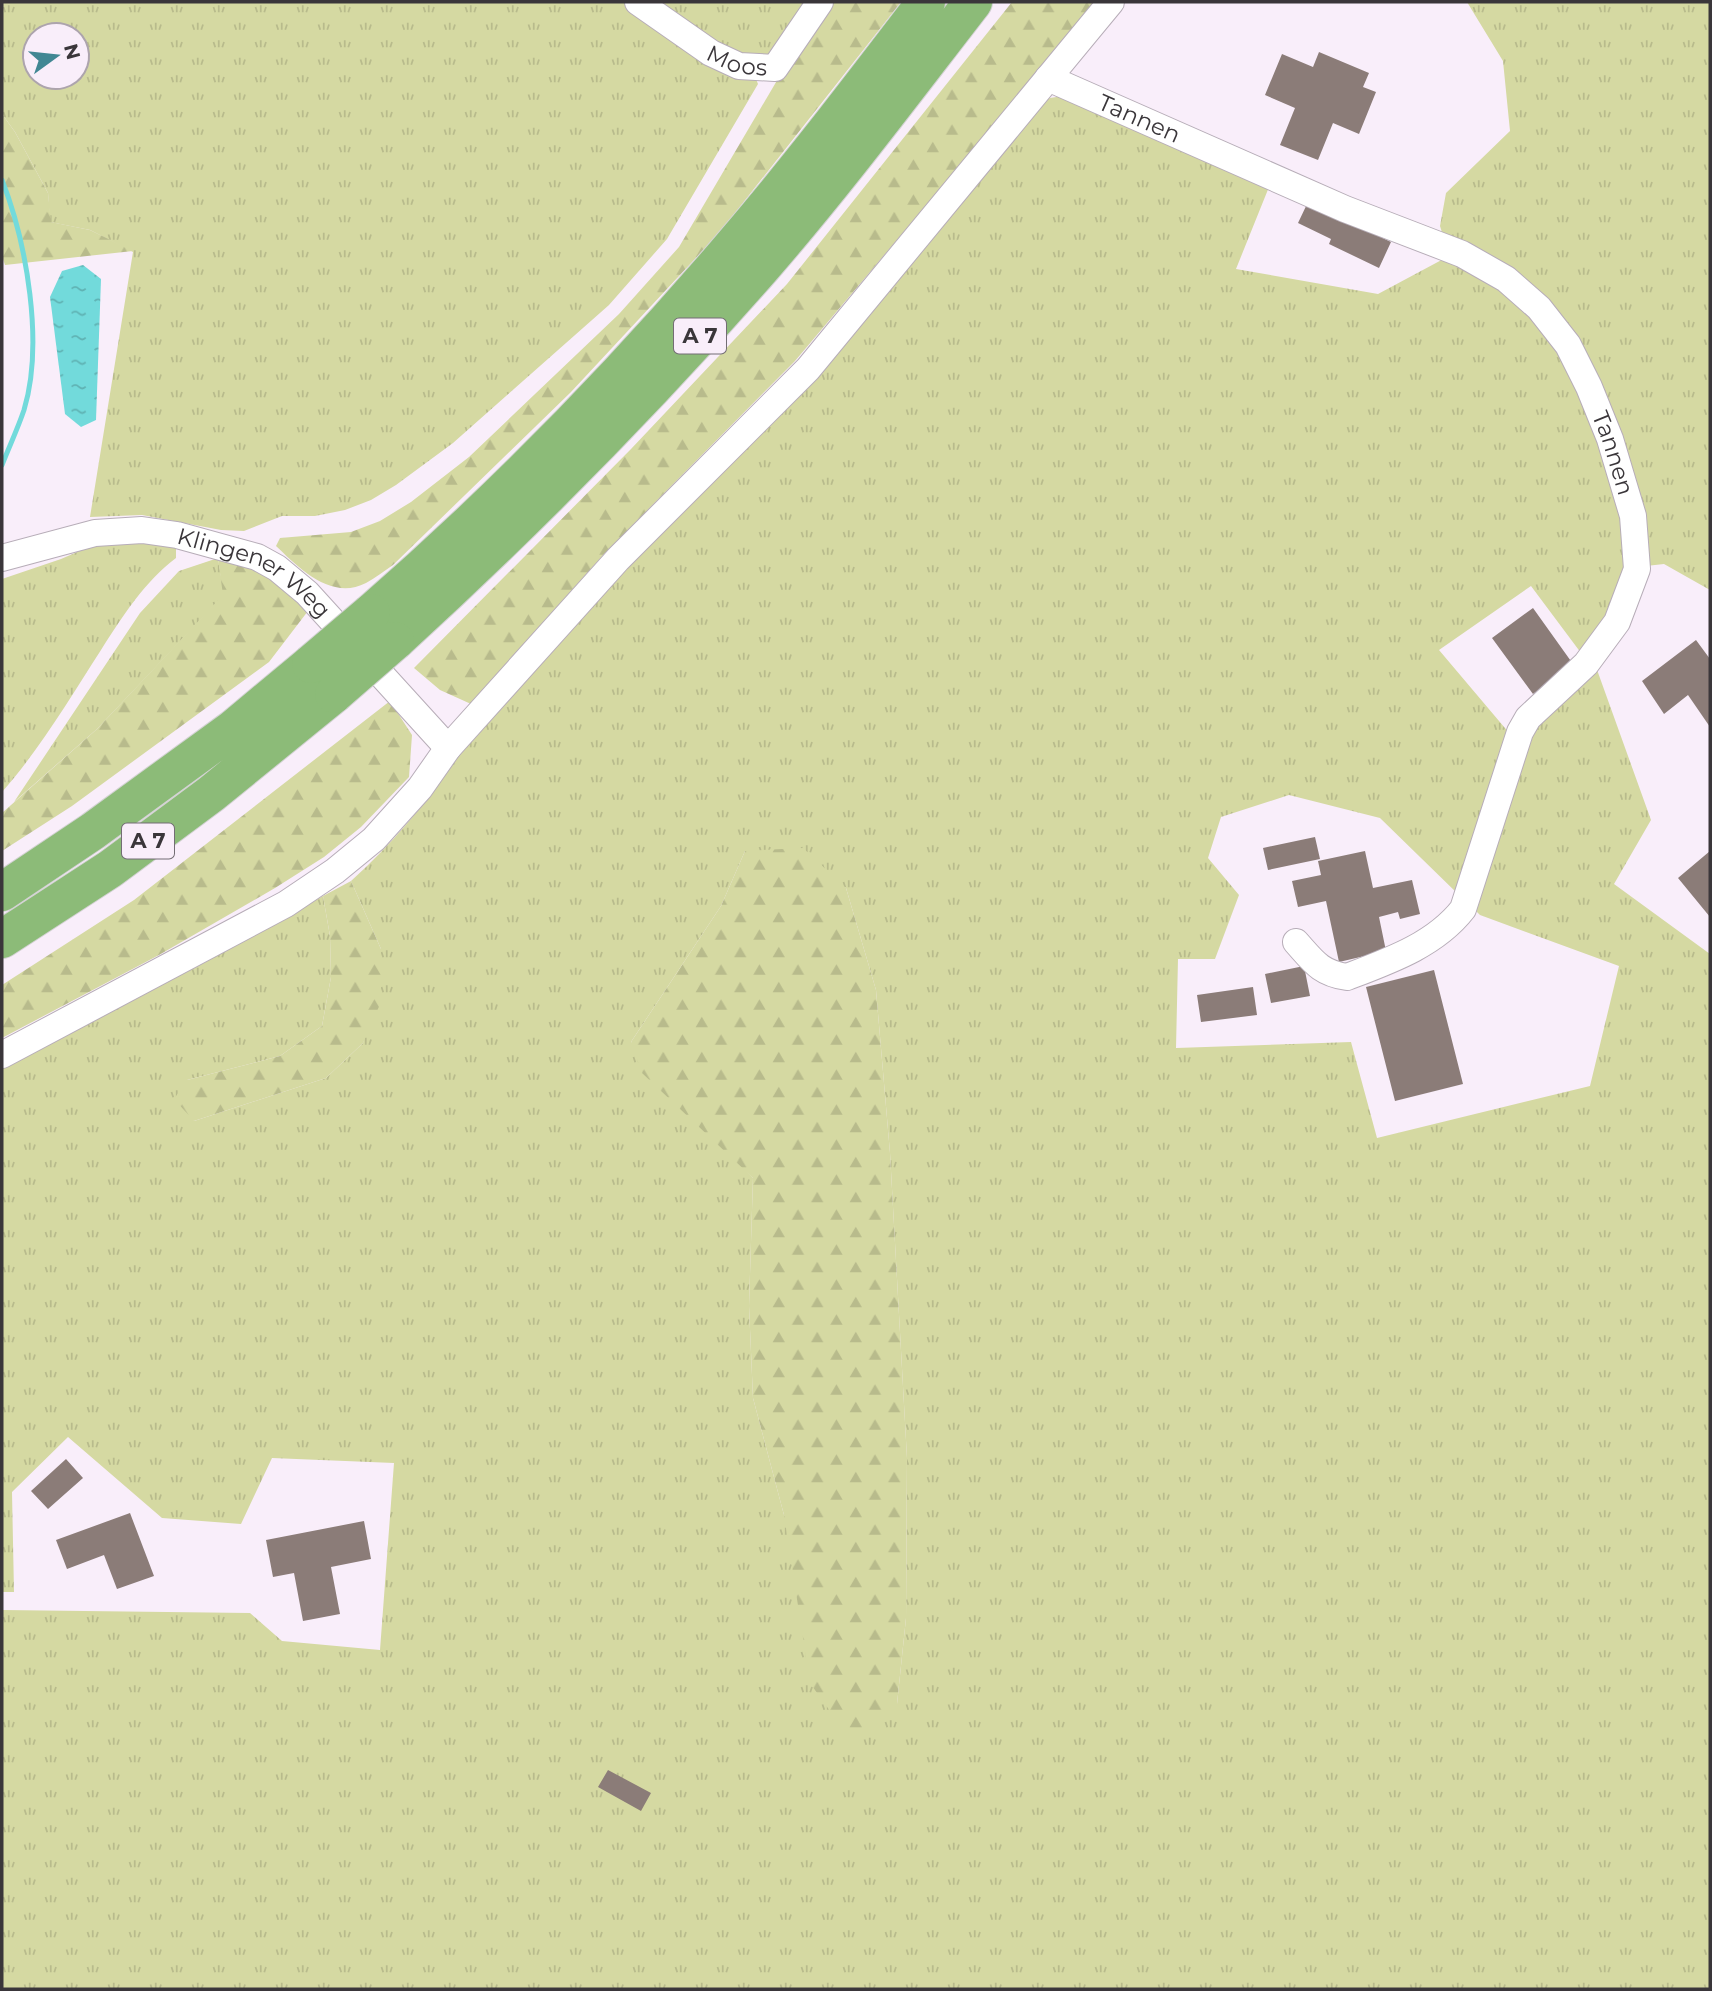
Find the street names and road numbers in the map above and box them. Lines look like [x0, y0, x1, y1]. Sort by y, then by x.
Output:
street label: Moos [702, 39, 768, 82]
street label: Tannen [1094, 88, 1185, 149]
road number: A 7 [674, 318, 726, 354]
street label: Tannen [1586, 407, 1640, 498]
street label: Klingener Weg [174, 522, 337, 624]
road number: A 7 [122, 824, 174, 858]

